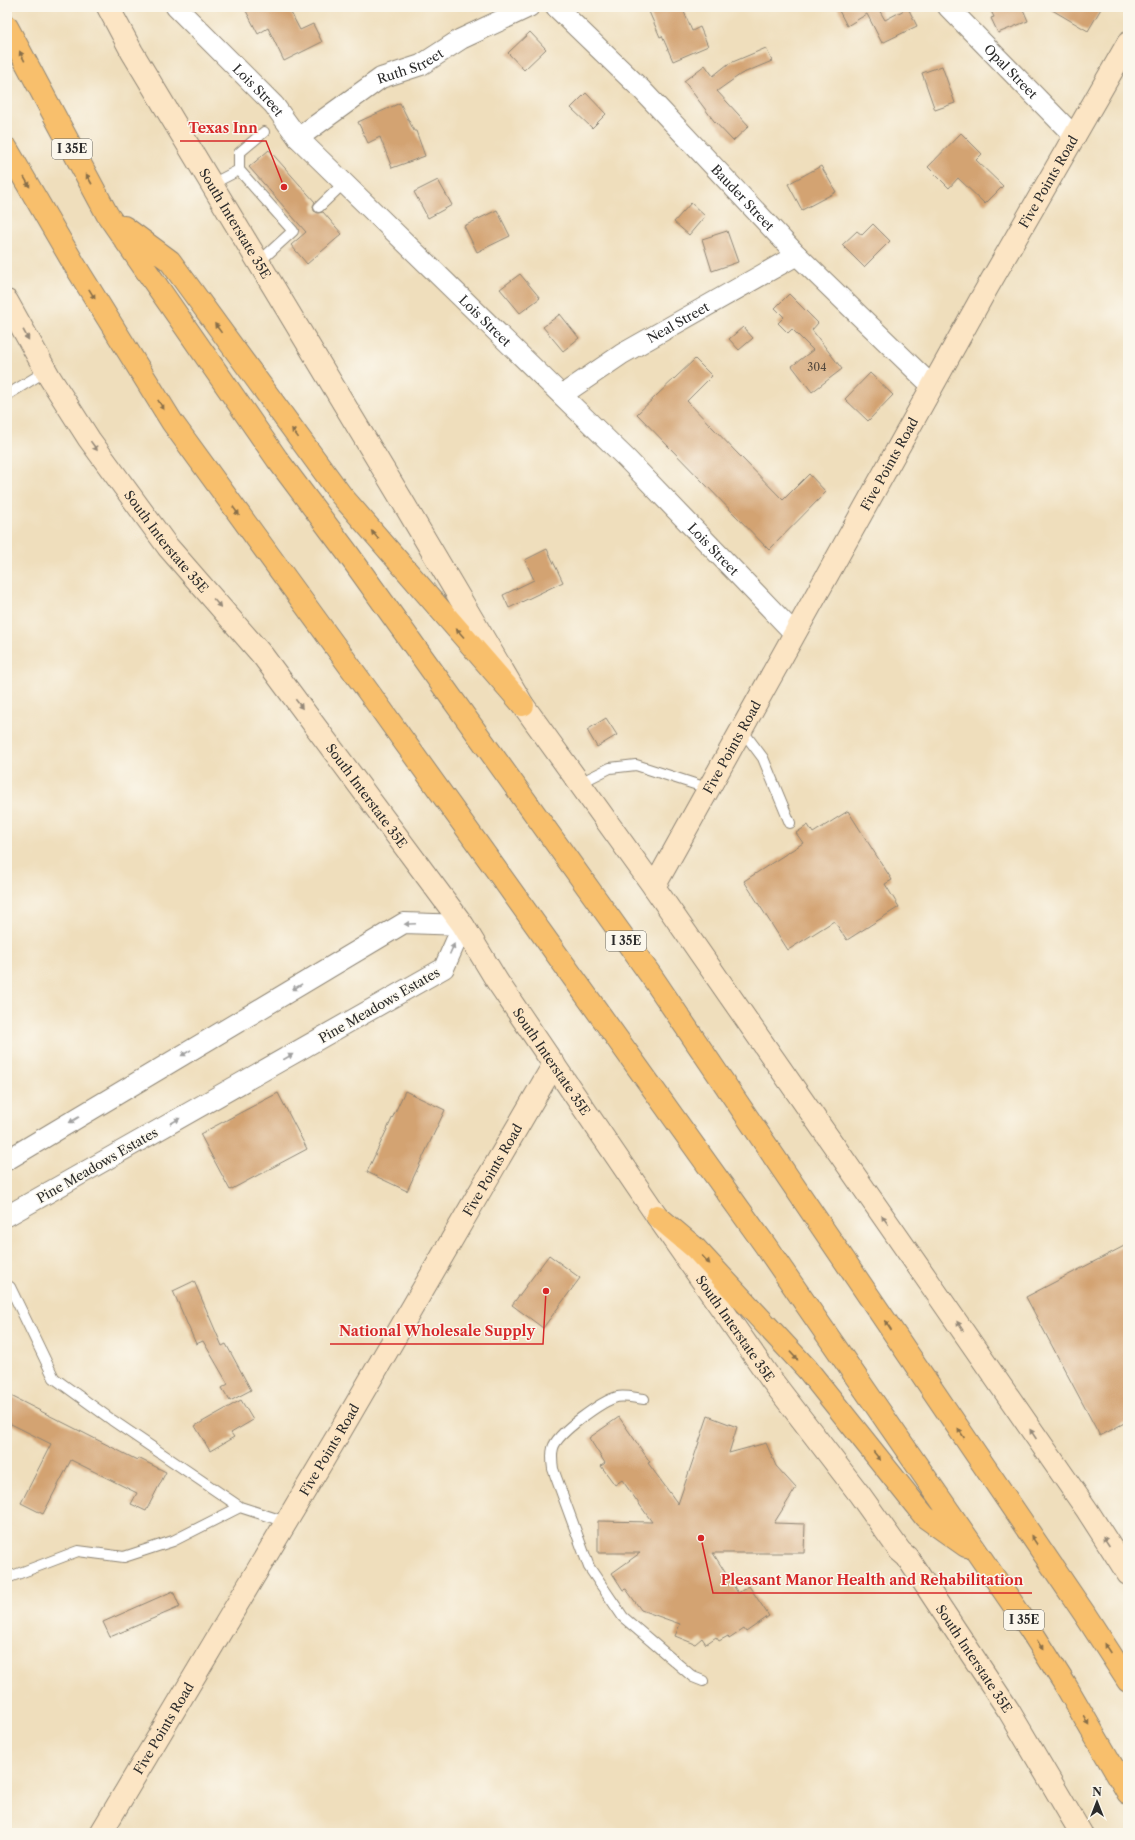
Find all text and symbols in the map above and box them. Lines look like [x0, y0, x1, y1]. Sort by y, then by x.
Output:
street label: Opal Street [981, 41, 1041, 102]
street label: Ruth Street [375, 45, 447, 87]
one-way arrow [19, 50, 25, 62]
street label: Lois Street [230, 61, 288, 119]
callout: Texas Inn [180, 115, 266, 141]
text: Texas Inn [188, 119, 258, 137]
street label: Five Points Road [1015, 133, 1081, 231]
road number: I 35E [52, 139, 92, 159]
street label: Bauder Street [708, 161, 778, 234]
street label: South Interstate 35E [196, 165, 275, 281]
one-way arrow [85, 174, 92, 185]
one-way arrow [23, 176, 30, 188]
one-way arrow [89, 288, 96, 300]
street label: Lois Street [456, 292, 515, 350]
street label: Neal Street [644, 298, 712, 346]
one-way arrow [215, 323, 223, 333]
one-way arrow [23, 329, 29, 341]
house number: 304 [807, 360, 827, 374]
one-way arrow [157, 400, 165, 410]
street label: Five Points Road [857, 415, 921, 513]
one-way arrow [291, 428, 299, 438]
one-way arrow [90, 440, 98, 451]
street label: South Interstate 35E [121, 487, 212, 596]
one-way arrow [232, 505, 240, 516]
street label: Lois Street [685, 520, 743, 579]
one-way arrow [371, 530, 380, 541]
one-way arrow [212, 599, 221, 608]
one-way arrow [456, 628, 465, 639]
street label: Five Points Road [699, 698, 764, 796]
one-way arrow [295, 699, 303, 710]
street label: South Interstate 35E [323, 740, 411, 851]
one-way arrow [403, 921, 416, 927]
road number: I 35E [606, 931, 646, 951]
one-way arrow [449, 944, 455, 955]
street label: Pine Meadows Estates [316, 964, 443, 1046]
one-way arrow [291, 983, 303, 990]
street label: South Interstate 35E [510, 1005, 594, 1118]
one-way arrow [180, 1050, 192, 1057]
one-way arrow [282, 1053, 294, 1060]
one-way arrow [68, 1116, 80, 1123]
one-way arrow [169, 1117, 181, 1124]
street label: Five Points Road [459, 1121, 525, 1219]
street label: Pine Meadows Estates [34, 1124, 161, 1206]
one-way arrow [881, 1215, 889, 1225]
one-way arrow [702, 1255, 711, 1265]
street label: South Interstate 35E [693, 1272, 778, 1385]
callout: National Wholesale Supply [330, 1318, 543, 1344]
one-way arrow [884, 1320, 892, 1330]
one-way arrow [956, 1321, 964, 1332]
text: National Wholesale Supply [339, 1322, 535, 1340]
one-way arrow [790, 1351, 799, 1361]
street label: Five Points Road [296, 1401, 363, 1499]
one-way arrow [957, 1427, 965, 1438]
one-way arrow [1029, 1428, 1037, 1439]
one-way arrow [872, 1451, 881, 1462]
one-way arrow [1030, 1535, 1038, 1545]
one-way arrow [1102, 1536, 1110, 1546]
callout: Pleasant Manor Health and Rehabilitation [713, 1567, 1032, 1593]
text: Pleasant Manor Health and Rehabilitation [721, 1571, 1024, 1589]
street label: South Interstate 35E [933, 1602, 1016, 1716]
road number: I 35E [1004, 1610, 1044, 1630]
one-way arrow [1036, 1640, 1044, 1650]
one-way arrow [1103, 1643, 1111, 1653]
street label: Five Points Road [130, 1679, 197, 1777]
one-way arrow [1082, 1714, 1089, 1726]
north arrow [1077, 1782, 1117, 1822]
text: N [1092, 1785, 1102, 1799]

